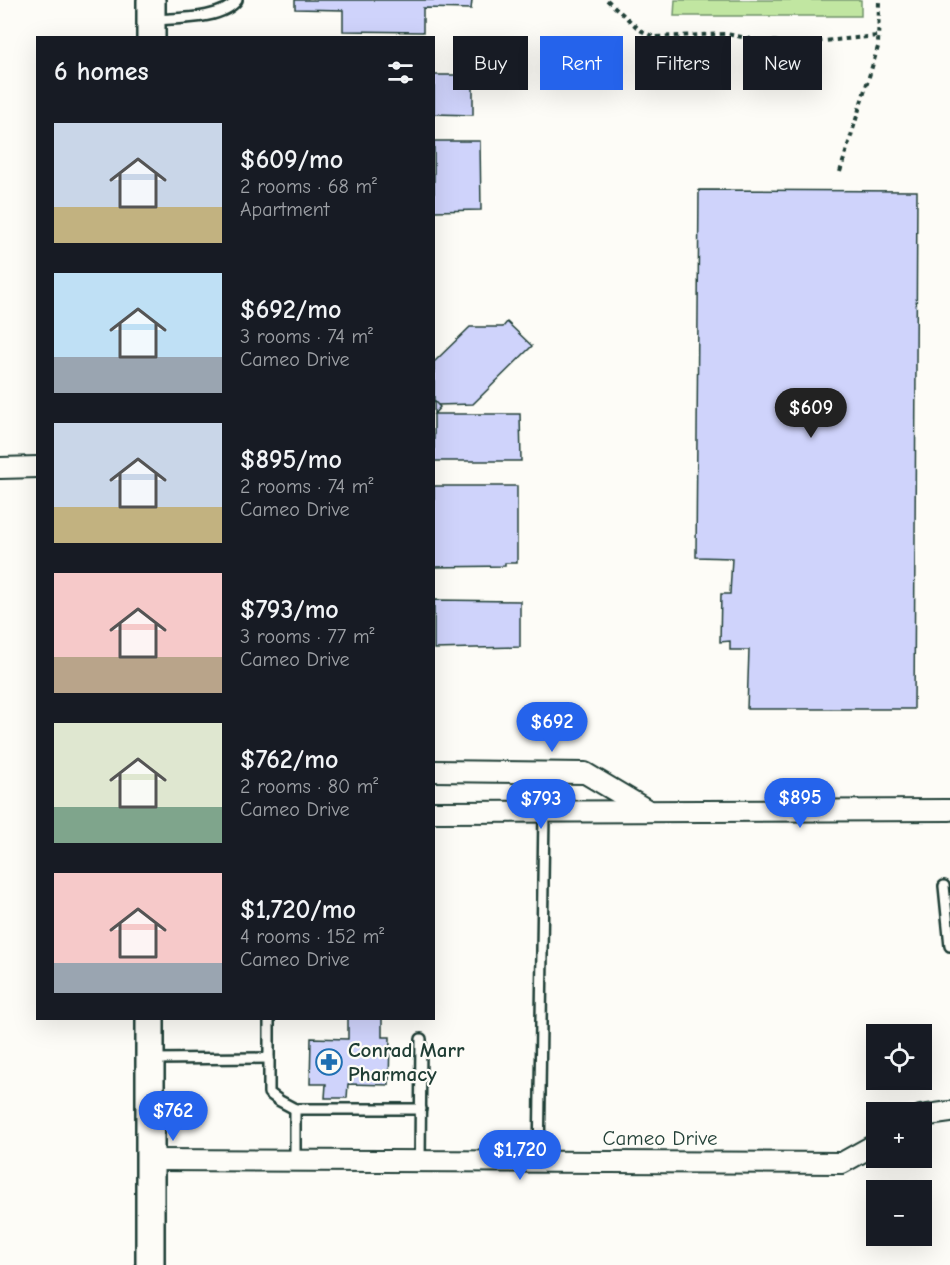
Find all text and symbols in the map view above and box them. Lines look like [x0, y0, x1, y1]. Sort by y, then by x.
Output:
chip: Buy [453, 36, 528, 90]
chip: Rent [540, 36, 623, 90]
chip: Filters [635, 36, 731, 90]
chip: New [743, 36, 822, 90]
icon: filters [384, 56, 417, 89]
text: 6 homes [54, 57, 149, 87]
text: $609/mo [240, 145, 343, 175]
icon: home [102, 147, 174, 219]
text: 2 rooms · 68 m² [240, 175, 377, 198]
text: Apartment [240, 198, 330, 221]
text: $692/mo [240, 295, 341, 325]
icon: home [102, 297, 174, 369]
text: 3 rooms · 74 m² [240, 325, 373, 348]
text: Cameo Drive [240, 348, 349, 371]
pin: $609 [775, 388, 847, 439]
text: $609 [789, 396, 833, 419]
text: $895/mo [240, 445, 342, 475]
icon: home [102, 447, 174, 519]
text: 2 rooms · 74 m² [240, 475, 373, 498]
text: Cameo Drive [240, 498, 349, 521]
text: $793/mo [240, 595, 339, 625]
icon: home [102, 597, 174, 669]
text: 3 rooms · 77 m² [240, 625, 374, 648]
text: Cameo Drive [240, 648, 349, 671]
pin: $692 [516, 702, 588, 753]
text: $692 [531, 710, 573, 733]
text: $762/mo [240, 745, 338, 775]
icon: home [102, 747, 174, 819]
text: 2 rooms · 80 m² [240, 775, 378, 798]
pin: $895 [764, 778, 836, 829]
pin: $793 [505, 779, 577, 830]
text: $895 [778, 786, 822, 809]
text: $793 [521, 787, 561, 810]
text: Cameo Drive [240, 798, 349, 821]
text: $1,720/mo [240, 895, 356, 925]
icon: home [102, 897, 174, 969]
text: 4 rooms · 152 m² [240, 925, 384, 948]
text: Cameo Drive [240, 948, 349, 971]
map controls [866, 1024, 932, 1246]
button: locate [866, 1024, 932, 1090]
place label: Conrad Marr Pharmacy [348, 1038, 465, 1086]
pharmacy icon: Conrad Marr Pharmacy [314, 1047, 344, 1077]
pin: $762 [137, 1091, 209, 1142]
text: $762 [153, 1099, 193, 1122]
button: + [866, 1102, 932, 1168]
street label: Cameo Drive [603, 1126, 717, 1150]
pin: $1,720 [471, 1130, 569, 1181]
text: $1,720 [493, 1138, 547, 1161]
button: − [866, 1180, 932, 1246]

